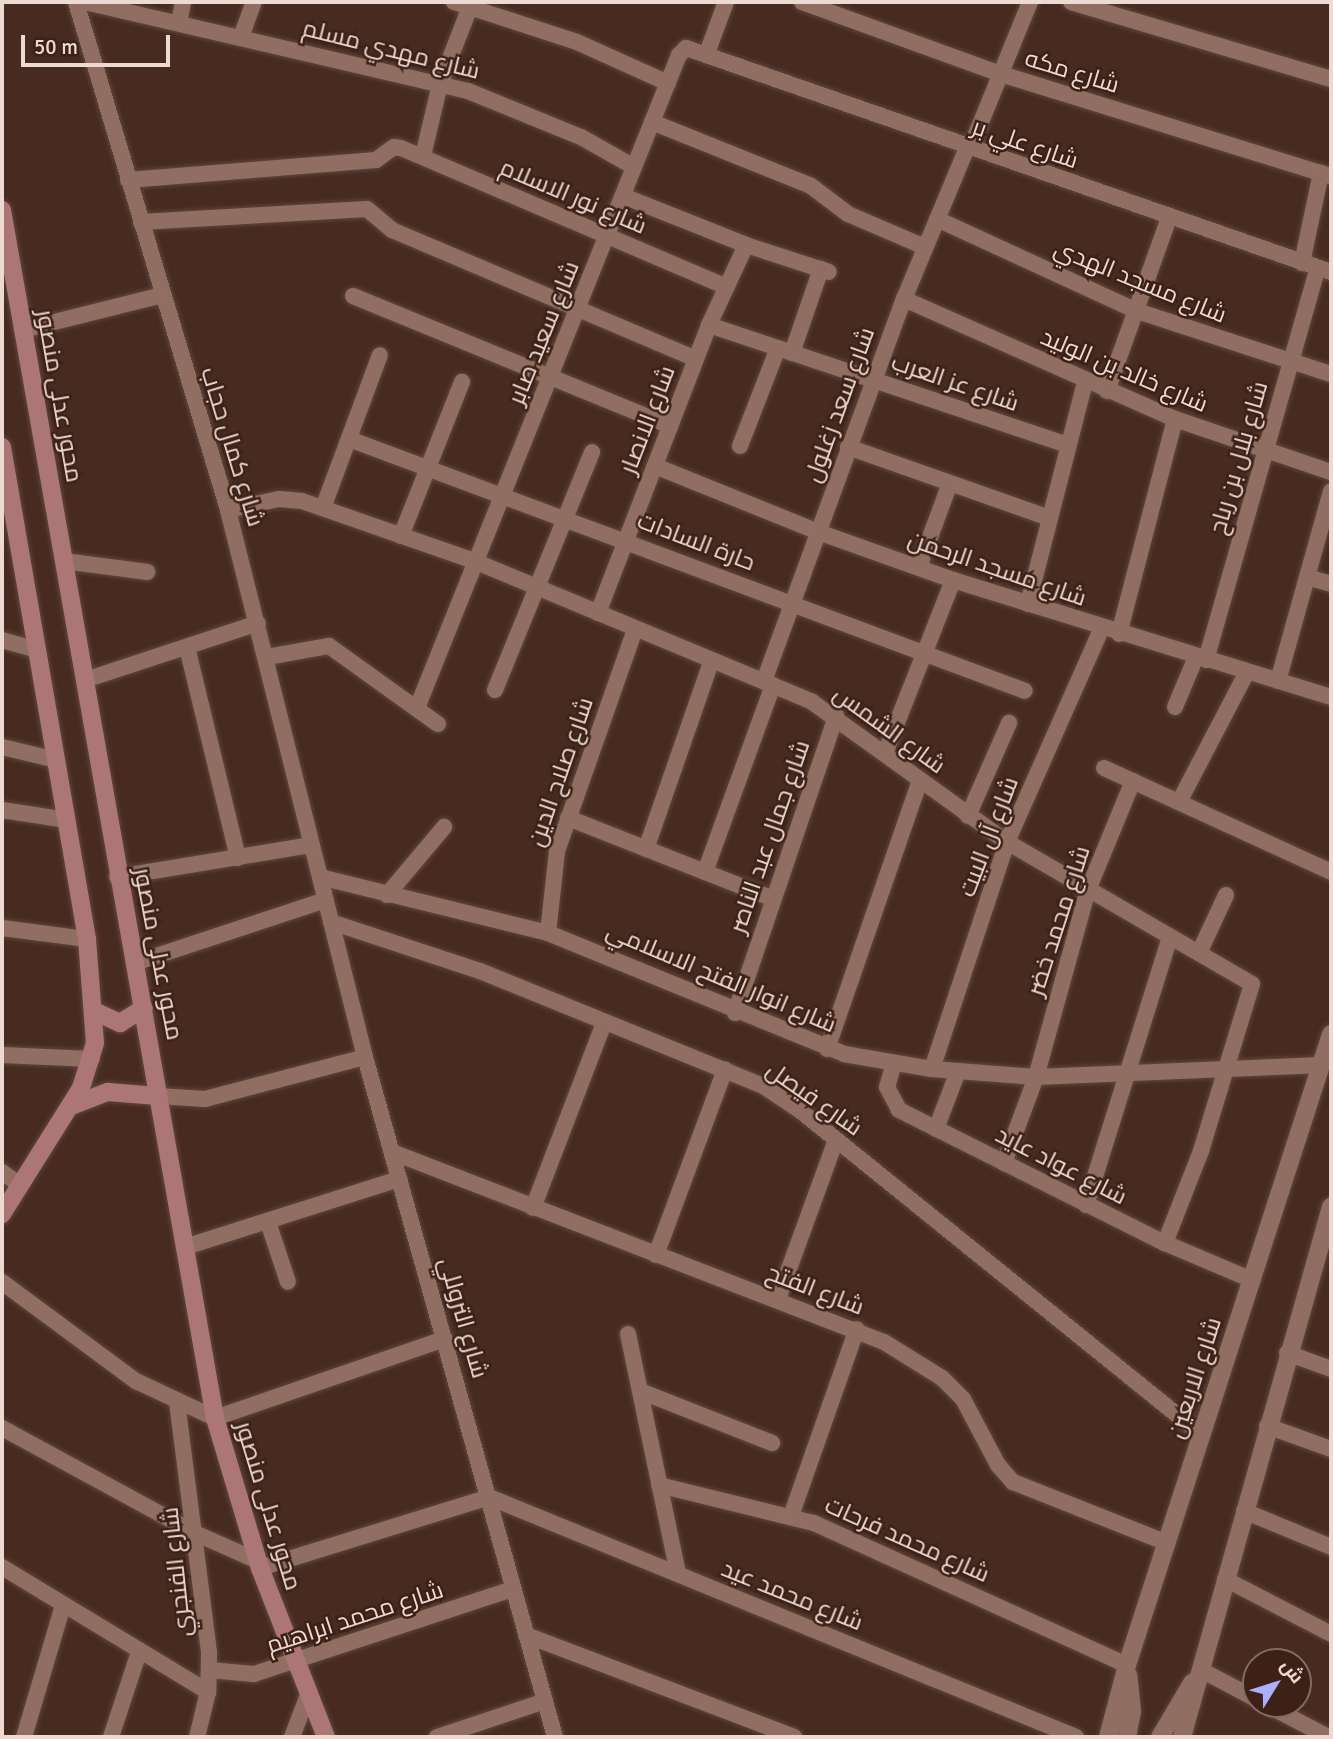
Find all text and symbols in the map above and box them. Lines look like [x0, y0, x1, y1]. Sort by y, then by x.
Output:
street label: شارع مهدي مسلم [299, 14, 483, 86]
scale bar [24, 21, 173, 65]
text: 50 m [34, 34, 78, 60]
street label: شارع مكه [1021, 44, 1123, 100]
street label: شارع علي بر [968, 112, 1082, 176]
street label: شارع نور الاسلام [495, 153, 651, 241]
street label: شارع مسجد الهدي [1049, 234, 1231, 330]
street label: شارع سعيد صابر [502, 257, 586, 409]
street label: محور عدلى منصور [30, 307, 88, 485]
street label: شارع خالد بن الوليد [1036, 323, 1212, 419]
street label: شارع سعد زغلول [799, 324, 881, 486]
street label: شارع عز العرب [887, 348, 1023, 418]
street label: شارع الانصار [614, 362, 682, 478]
street label: شارع كمال حجاب [194, 364, 270, 530]
street label: شارع بلال بن رباح [1203, 378, 1275, 538]
street label: حارة السادات [633, 506, 759, 578]
street label: شارع مسجد الرحمن [904, 525, 1090, 613]
street label: شارع الشمس [827, 680, 951, 780]
street label: شارع صلاح الدين [522, 694, 600, 850]
street label: شارع جمال عبد الناصر [723, 737, 817, 937]
street label: شارع آل البيت [953, 773, 1025, 901]
street label: شارع محمد خضر [1021, 842, 1097, 1000]
street label: محور عدلى منصور [127, 865, 189, 1043]
street label: شارع انوار الفتح الاسلامي [602, 917, 840, 1039]
street label: شارع فيصل [760, 1055, 868, 1143]
street label: شارع عواد عايد [990, 1121, 1132, 1211]
street label: شارع التروللي [432, 1254, 494, 1382]
street label: شارع الفتح [762, 1258, 868, 1322]
street label: شارع الاربعين [1162, 1314, 1228, 1442]
street label: محور عدلى منصور [229, 1418, 307, 1594]
street label: شارع محمد فرحات [820, 1491, 994, 1589]
street label: شارع الفنجري [156, 1506, 198, 1638]
street label: شارع محمد عيد [717, 1555, 867, 1637]
street label: شارع محمد ابراهيم [263, 1576, 447, 1660]
north arrow [1242, 1648, 1312, 1718]
text: ش [1275, 1654, 1309, 1688]

